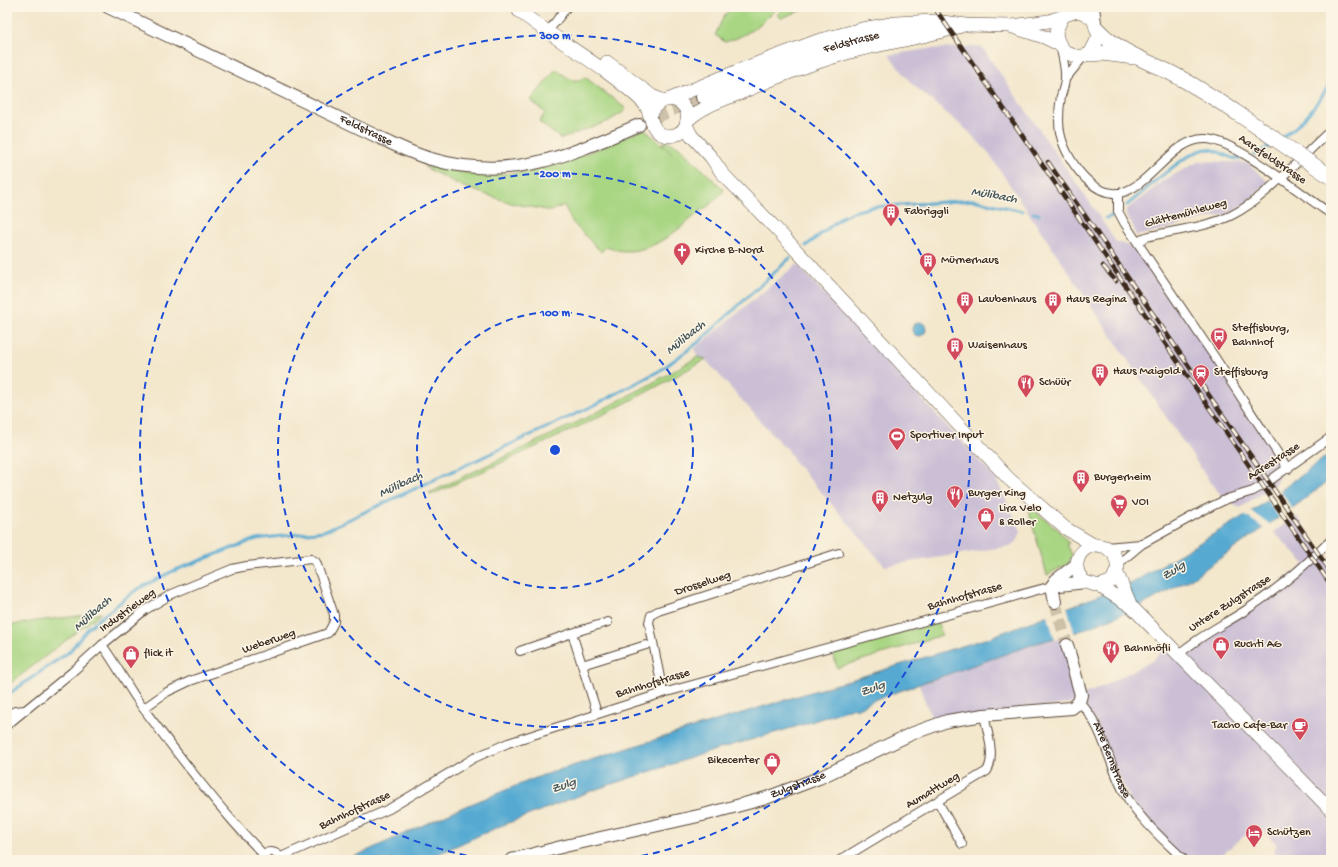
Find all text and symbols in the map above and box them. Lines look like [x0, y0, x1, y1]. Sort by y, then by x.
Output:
street label: Feldstrasse [821, 29, 881, 58]
text: 300 m [538, 30, 571, 44]
street label: Feldstrasse [336, 112, 395, 150]
street label: Aarefeldstrasse [1235, 132, 1309, 188]
text: 200 m [540, 168, 571, 182]
water label: Mülibach [970, 185, 1019, 208]
street label: Glättemühleweg [1143, 196, 1229, 232]
building icon: Fabriggli [881, 202, 901, 227]
place label: Fabriggli [903, 205, 949, 219]
church icon: Kirche B-Nord [672, 241, 692, 266]
place label: Kirche B-Nord [695, 244, 764, 258]
building icon: Mürnerhaus [918, 251, 938, 276]
place label: Mürnerhaus [941, 254, 999, 268]
building icon: Laubenhaus [955, 290, 975, 315]
building icon: Haus Regina [1043, 290, 1063, 315]
place label: Laubenhaus [978, 293, 1037, 307]
place label: Haus Regina [1066, 293, 1127, 307]
text: 100 m [539, 307, 570, 321]
water label: Mülibach [663, 317, 709, 358]
place label: Steffisburg, Bahnhof [1231, 322, 1290, 350]
bus stop icon: Steffisburg, Bahnhof [1209, 326, 1229, 351]
building icon: Waisenhaus [945, 336, 965, 361]
place label: Waisenhaus [968, 339, 1028, 353]
building icon: Haus Maigold [1090, 362, 1110, 387]
station icon: Steffisburg [1191, 363, 1211, 388]
place label: Haus Maigold [1113, 365, 1181, 379]
place label: Steffisburg [1214, 366, 1268, 380]
restaurant icon: Schüür [1016, 373, 1036, 398]
place label: Schüür [1039, 376, 1072, 390]
sports icon: Sportiver Input [887, 426, 907, 451]
place label: Sportiver Input [910, 429, 984, 443]
street label: Aarestrasse [1245, 440, 1303, 484]
centre of rings [548, 443, 562, 457]
water label: Mülibach [377, 468, 426, 502]
building icon: Burgerheim [1071, 468, 1091, 493]
place label: Burgerheim [1093, 471, 1152, 485]
restaurant icon: Burger King [945, 484, 965, 509]
place label: Burger King [967, 487, 1026, 501]
building icon: Netzulg [870, 488, 890, 513]
place label: Netzulg [893, 491, 932, 505]
supermarket icon: VOI [1109, 493, 1129, 518]
place label: VOI [1131, 496, 1149, 510]
place label: Lira Velo & Roller [999, 502, 1042, 530]
shop icon: Lira Velo & Roller [976, 506, 996, 531]
water label: Zulg [1160, 557, 1190, 584]
street label: Drosselweg [672, 568, 733, 600]
street label: Untere Zulgstrasse [1186, 572, 1274, 636]
street label: Bahnhofstrasse [925, 579, 1004, 615]
street label: Industrieweg [97, 586, 159, 636]
water label: Mülibach [71, 592, 116, 635]
street label: Weberweg [240, 626, 298, 658]
shop icon: Ruchti AG [1211, 635, 1231, 660]
place label: Ruchti AG [1234, 638, 1282, 652]
restaurant icon: Bahnhöfli [1101, 639, 1121, 664]
place label: Bahnhöfli [1123, 642, 1171, 656]
shop icon: flick it [121, 644, 141, 669]
place label: flick it [143, 647, 174, 661]
street label: Bahnhofstrasse [613, 666, 692, 702]
water label: Zulg [859, 677, 889, 700]
cafe icon: Tacho Cafe-Bar [1290, 716, 1310, 741]
place label: Tacho Cafe-Bar [1211, 719, 1289, 733]
street label: Alte Bernstrasse [1089, 720, 1133, 802]
shop icon: Bikecenter [762, 751, 782, 776]
place label: Bikecenter [706, 754, 761, 768]
street label: Zulgstrasse [769, 768, 829, 803]
street label: Aumattweg [904, 769, 962, 812]
water label: Zulg [550, 774, 580, 797]
street label: Bahnhofstrasse [316, 788, 393, 834]
hotel icon: Schützen [1244, 823, 1264, 848]
place label: Schützen [1267, 826, 1311, 840]

